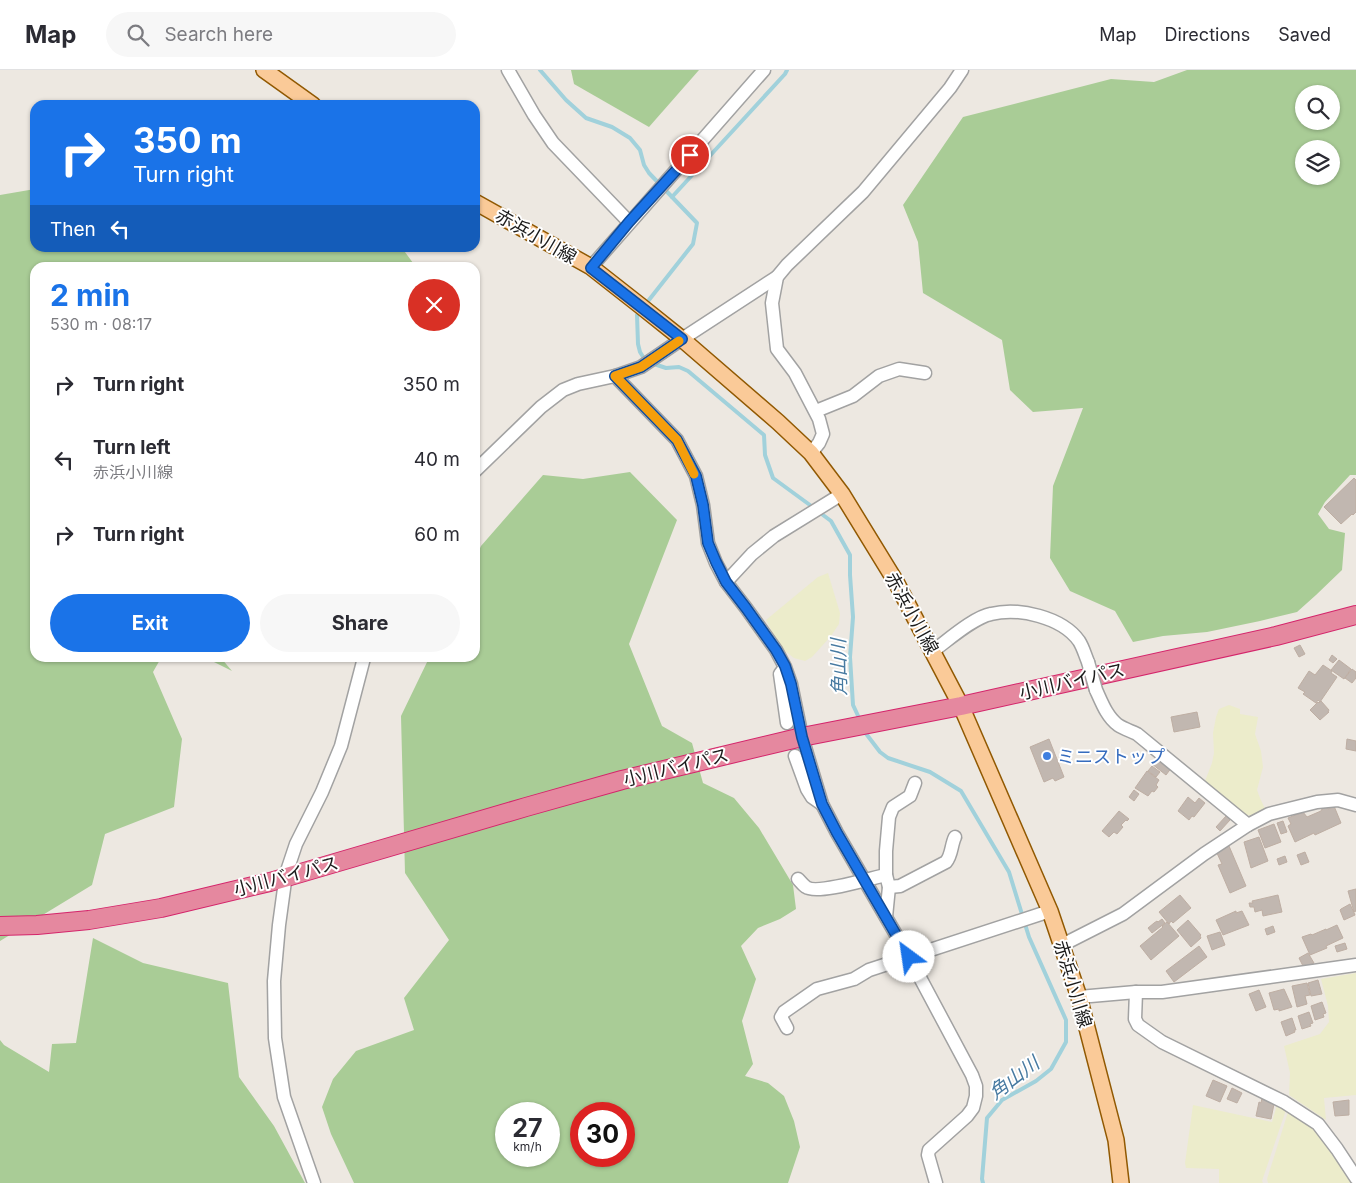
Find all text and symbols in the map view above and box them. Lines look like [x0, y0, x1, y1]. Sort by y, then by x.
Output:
search box [106, 12, 456, 57]
text: Map [25, 20, 76, 49]
icon: search [124, 21, 152, 49]
text: Search here [164, 23, 273, 46]
text: Map [1099, 24, 1137, 45]
text: Directions [1165, 24, 1250, 45]
text: Saved [1278, 24, 1331, 45]
map controls [1295, 85, 1340, 185]
button: search [1295, 85, 1340, 130]
text: 350 m [133, 119, 242, 161]
icon: right [50, 120, 115, 185]
pin [669, 134, 711, 176]
button: layers [1295, 140, 1340, 185]
icon: arrive [676, 141, 704, 169]
text: Turn right [133, 161, 234, 187]
street label: 赤浜小川線 [492, 204, 580, 268]
icon: left [106, 215, 134, 243]
text: Then [50, 218, 96, 241]
text: 2 min [50, 277, 130, 313]
button: close [408, 279, 460, 331]
text: 530 m · 08:17 [50, 314, 152, 334]
icon: right [50, 371, 78, 399]
text: Turn right [93, 373, 184, 396]
text: 350 m [403, 373, 460, 396]
text: Turn left [93, 436, 171, 459]
icon: left [50, 446, 78, 474]
text: 40 m [414, 448, 460, 471]
text: 赤浜小川線 [93, 462, 173, 482]
icon: right [50, 521, 78, 549]
text: Turn right [93, 523, 184, 546]
text: 60 m [414, 523, 460, 546]
street label: 赤浜小川線 [881, 569, 943, 657]
button: Exit [50, 594, 250, 652]
button: Share [260, 594, 460, 652]
water label: 角山川 [827, 636, 851, 696]
street label: 小川バイパス [1017, 659, 1127, 703]
street label: 小川バイパス [621, 744, 731, 790]
place label: ミニストップ [1057, 746, 1165, 767]
marker: ミニストップ [1041, 750, 1053, 762]
street label: 小川バイパス [231, 852, 341, 900]
position arrow [882, 930, 934, 982]
street label: 赤浜小川線 [1050, 938, 1096, 1030]
water label: 角山川 [984, 1050, 1045, 1104]
speed limit sign: 30 [570, 1102, 635, 1167]
text: 27 [512, 1113, 543, 1143]
text: km/h [513, 1139, 542, 1154]

